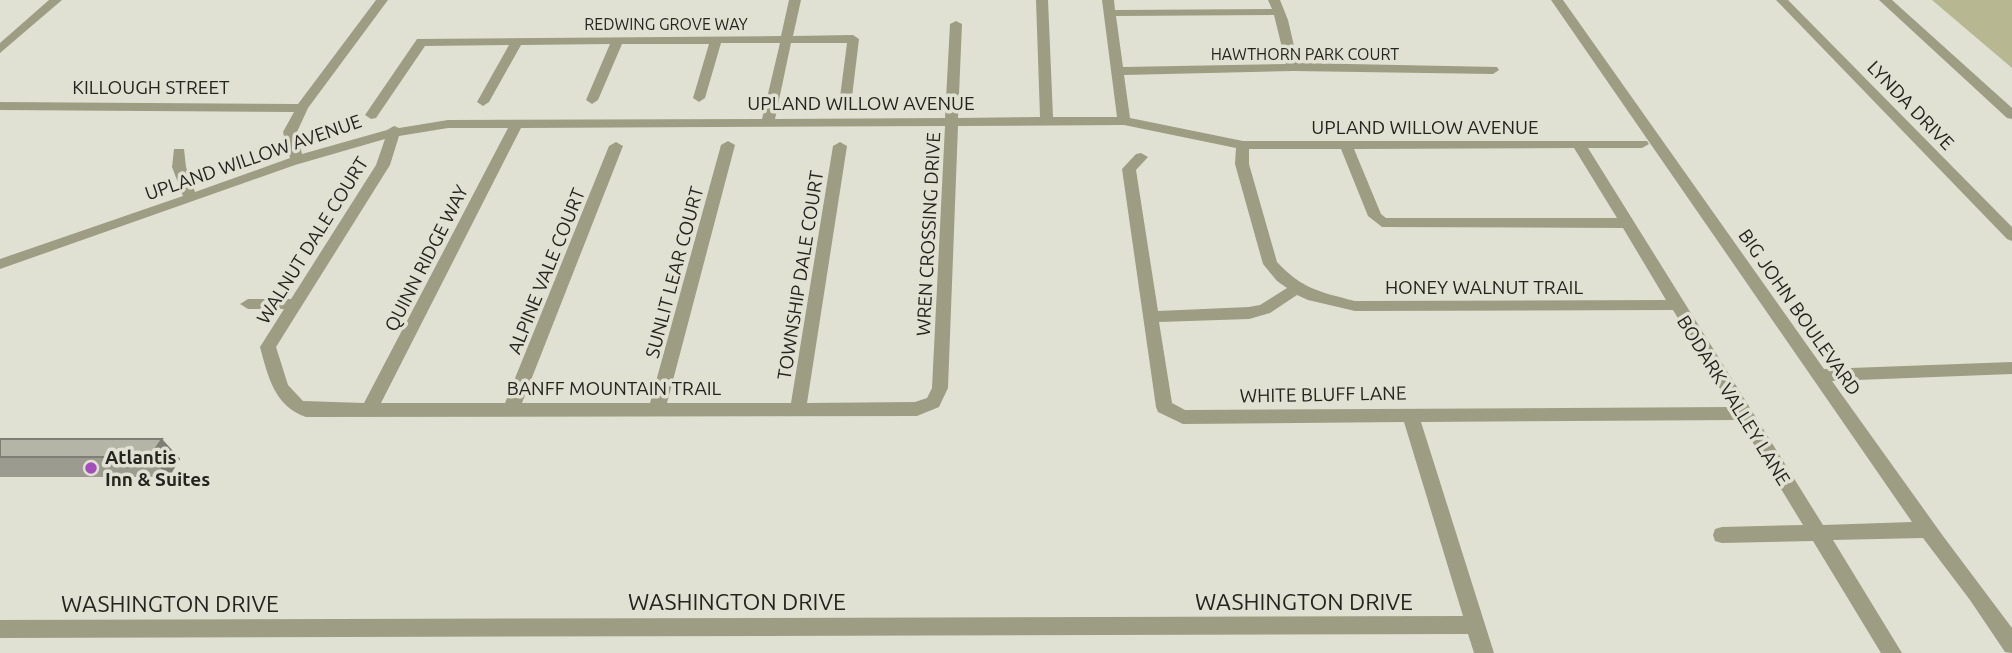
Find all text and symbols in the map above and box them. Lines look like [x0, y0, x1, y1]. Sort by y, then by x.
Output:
street label: REDWING GROVE WAY [584, 15, 748, 33]
street label: HAWTHORN PARK COURT [1211, 45, 1399, 63]
street label: LYNDA DRIVE [1863, 56, 1959, 154]
street label: KILLOUGH STREET [72, 76, 230, 98]
street label: UPLAND WILLOW AVENUE [747, 92, 975, 114]
street label: UPLAND WILLOW AVENUE [142, 110, 364, 204]
street label: UPLAND WILLOW AVENUE [1311, 116, 1539, 138]
street label: WREN CROSSING DRIVE [912, 131, 944, 337]
street label: WALNUT DALE COURT [252, 152, 373, 328]
street label: TOWNSHIP DALE COURT [773, 168, 827, 381]
street label: QUINN RIDGE WAY [380, 181, 472, 335]
street label: SUNLIT LEAR COURT [641, 183, 708, 360]
street label: ALPINE VALE COURT [503, 185, 589, 357]
street label: BIG JOHN BOULEVARD [1734, 225, 1866, 399]
street label: HONEY WALNUT TRAIL [1385, 276, 1583, 298]
street label: BODARK VALLEY LANE [1673, 311, 1795, 489]
street label: BANFF MOUNTAIN TRAIL [507, 377, 722, 399]
street label: WHITE BLUFF LANE [1239, 382, 1407, 406]
place label: Atlantis Inn & Suites [105, 446, 210, 490]
marker: Atlantis Inn & Suites [83, 460, 99, 476]
street label: WASHINGTON DRIVE [628, 589, 846, 614]
street label: WASHINGTON DRIVE [1195, 589, 1413, 614]
street label: WASHINGTON DRIVE [61, 591, 279, 616]

